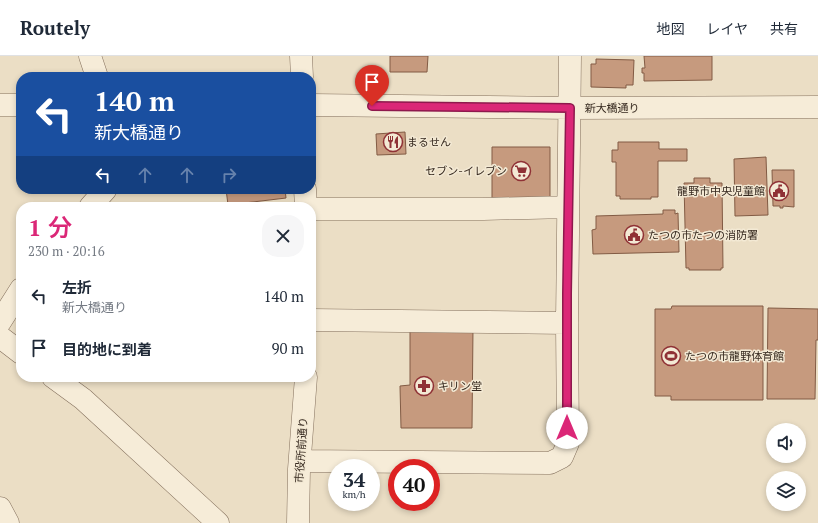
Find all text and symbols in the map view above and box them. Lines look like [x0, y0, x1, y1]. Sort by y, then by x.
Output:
text: Routely [20, 15, 90, 40]
text: 地図 [656, 19, 684, 38]
text: レイヤ [706, 19, 748, 38]
text: 共有 [770, 19, 798, 38]
pin [355, 65, 389, 106]
icon: arrive [361, 71, 383, 93]
text: 140 m [94, 82, 175, 119]
icon: left [28, 88, 80, 140]
street label: 新大橋通り [585, 101, 640, 115]
text: 新大橋通り [94, 120, 184, 144]
restaurant icon: まるせん [382, 131, 404, 153]
place label: まるせん [407, 135, 451, 149]
supermarket icon: セブン-イレブン [510, 160, 532, 182]
icon: left [92, 164, 114, 186]
icon: ahead [134, 164, 156, 186]
icon: ahead [176, 164, 198, 186]
icon: right [218, 164, 240, 186]
place label: セブン-イレブン [425, 164, 507, 178]
public building icon: 龍野市中央児童館 [768, 180, 790, 202]
place label: 龍野市中央児童館 [677, 184, 765, 198]
text: 1 分 [28, 211, 72, 243]
button: close [262, 215, 304, 257]
public building icon: たつの市たつの消防署 [623, 224, 645, 246]
place label: たつの市たつの消防署 [648, 228, 758, 242]
text: 230 m · 20:16 [28, 242, 105, 260]
text: 左折 [62, 277, 92, 297]
icon: left [28, 285, 50, 307]
text: 140 m [263, 286, 304, 306]
text: 新大橋通り [62, 298, 127, 316]
icon: arrive [28, 337, 50, 359]
text: 90 m [271, 338, 304, 358]
text: 目的地に到着 [62, 339, 152, 359]
sports icon: たつの市龍野体育館 [660, 345, 682, 367]
place label: たつの市龍野体育館 [685, 349, 784, 363]
pharmacy icon: キリン堂 [413, 375, 435, 397]
place label: キリン堂 [438, 379, 482, 393]
position arrow [546, 407, 588, 449]
street label: 市役所前通り [292, 417, 310, 483]
map controls [766, 423, 806, 511]
button: sound [766, 423, 806, 463]
speed limit sign: 40 [388, 459, 440, 511]
text: 34 [343, 466, 365, 493]
button: layers [766, 471, 806, 511]
text: km/h [342, 488, 366, 501]

